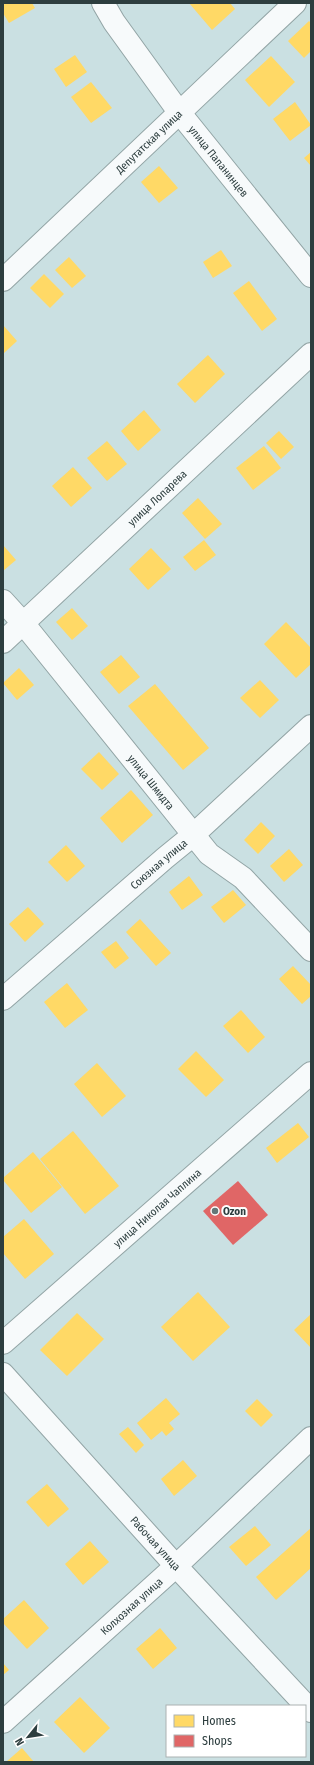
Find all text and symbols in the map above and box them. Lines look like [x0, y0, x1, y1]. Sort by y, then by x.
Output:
street label: Депутатская улица [113, 108, 185, 177]
street label: улица Папанинцев [186, 123, 251, 200]
street label: улица Лопарева [125, 468, 190, 529]
street label: улица Шмидта [125, 752, 177, 813]
street label: Союзная улица [128, 837, 190, 892]
street label: улица Николая Чаплина [111, 1166, 204, 1250]
place label: Ozon [223, 1205, 246, 1218]
marker: Ozon [210, 1206, 220, 1216]
street label: Рабочая улица [127, 1514, 183, 1574]
street label: Колхозная улица [98, 1575, 166, 1638]
legend [166, 1705, 306, 1757]
text: Homes [202, 1714, 236, 1728]
north arrow [8, 1717, 48, 1757]
text: Shops [202, 1734, 232, 1748]
text: N [12, 1736, 27, 1748]

